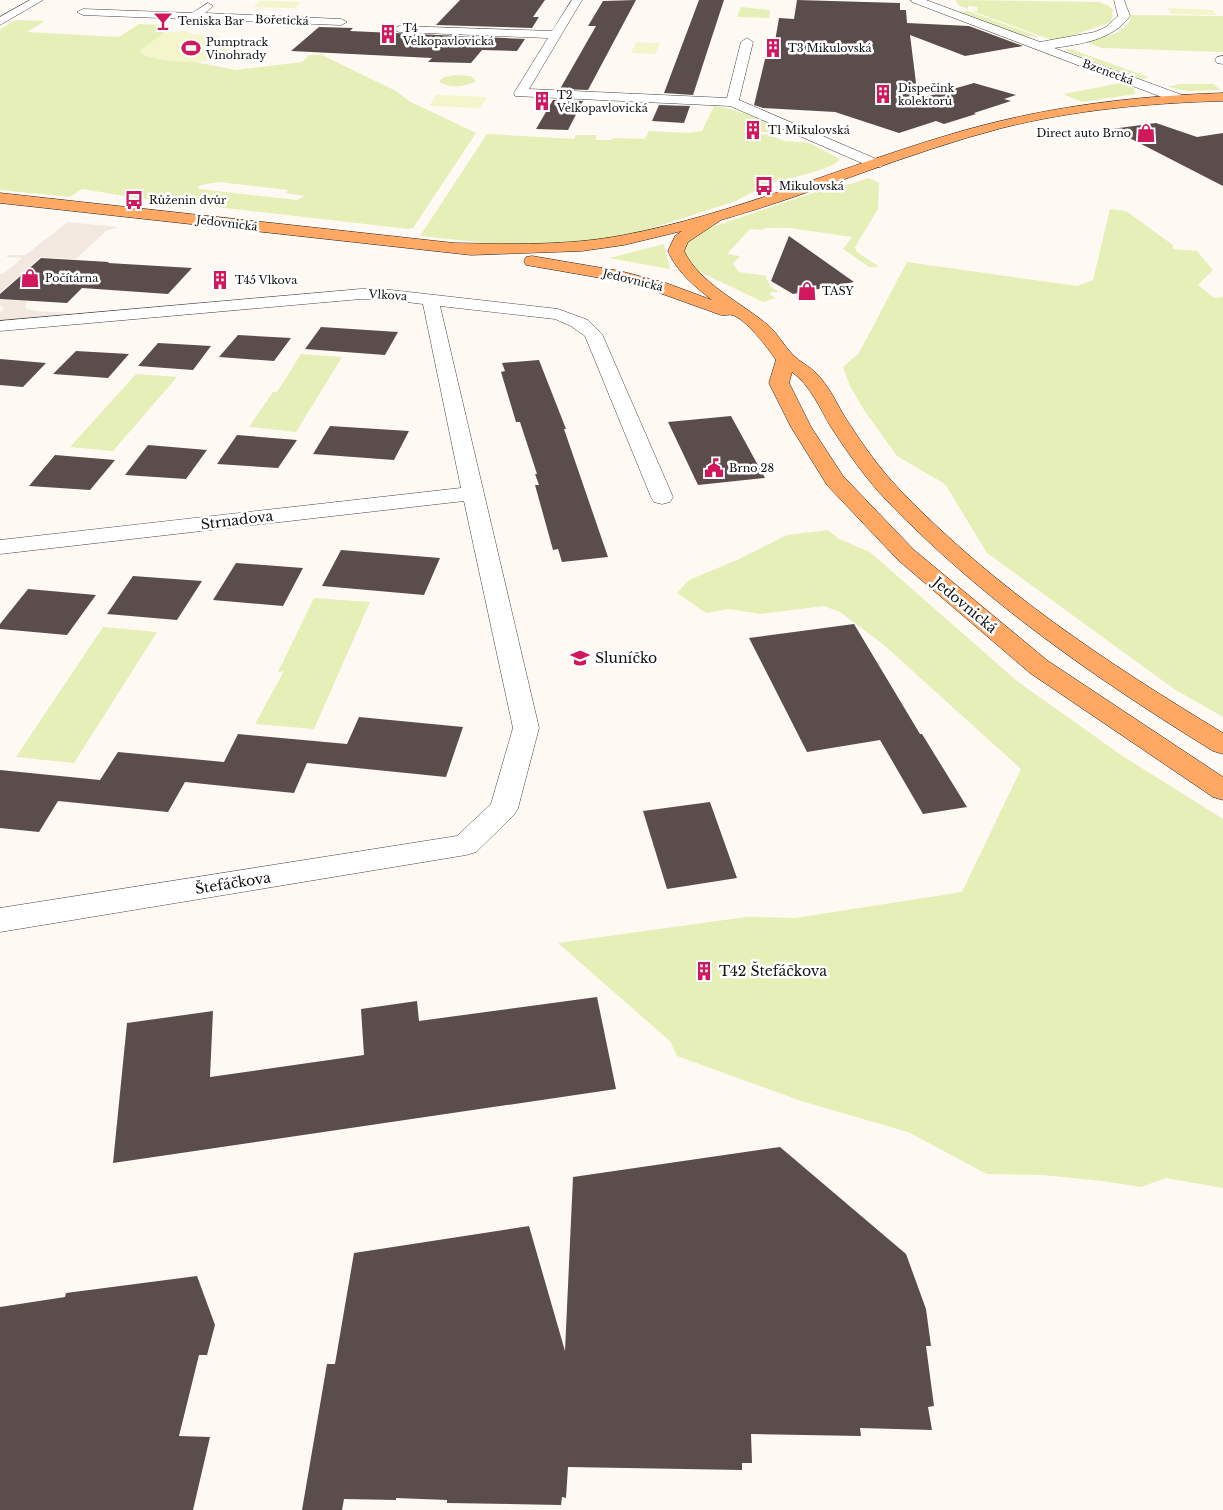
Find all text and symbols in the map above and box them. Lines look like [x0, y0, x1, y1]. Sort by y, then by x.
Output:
bar icon: Teniska Bar [152, 10, 174, 32]
street label: Bořetická [255, 12, 310, 28]
place label: Teniska Bar [178, 14, 245, 28]
place label: T4 Velkopavlovická [402, 21, 495, 48]
building icon: T4 Velkopavlovická [377, 23, 399, 45]
place label: Pumptrack Vinohrady [205, 35, 269, 62]
sports icon: Pumptrack Vinohrady [180, 37, 202, 59]
building icon: T3 Mikulovská [762, 37, 784, 59]
place label: T3 Mikulovská [788, 41, 873, 55]
street label: Bzenecká [1080, 56, 1136, 88]
place label: Dispečink kolektorů [898, 81, 954, 108]
building icon: Dispečink kolektorů [872, 83, 894, 105]
place label: T2 Velkopavlovická [556, 88, 649, 115]
building icon: T2 Velkopavlovická [531, 90, 553, 112]
building icon: T1 Mikulovská [742, 119, 764, 141]
shop icon: Direct auto Brno [1135, 122, 1157, 144]
place label: T1 Mikulovská [768, 123, 851, 137]
place label: Direct auto Brno [1036, 126, 1131, 140]
bus stop icon: Mikulovská [753, 175, 775, 197]
place label: Mikulovská [779, 179, 845, 193]
bus stop icon: Růženin dvůr [123, 189, 145, 211]
place label: Růženin dvůr [149, 193, 227, 207]
street label: Jedovnická [194, 212, 259, 234]
street label: Jedovnická [599, 265, 665, 294]
shop icon: Počítárna [19, 267, 41, 289]
building icon: T45 Vlkova [209, 269, 231, 291]
place label: Počítárna [45, 271, 99, 285]
place label: T45 Vlkova [235, 273, 298, 287]
shop icon: TASY [796, 280, 818, 302]
place label: TASY [822, 284, 855, 298]
street label: Vlkova [367, 287, 409, 303]
public building icon: Brno 28 [703, 457, 725, 479]
place label: Brno 28 [729, 461, 774, 475]
street label: Strnadova [200, 507, 274, 533]
street label: Jedovnická [928, 572, 1001, 637]
school or university icon: Sluníčko [569, 647, 591, 669]
place label: Sluníčko [595, 649, 657, 667]
street label: Štefáčkova [194, 867, 272, 898]
building icon: T42 Štefáčkova [693, 960, 715, 982]
place label: T42 Štefáčkova [719, 961, 827, 980]

